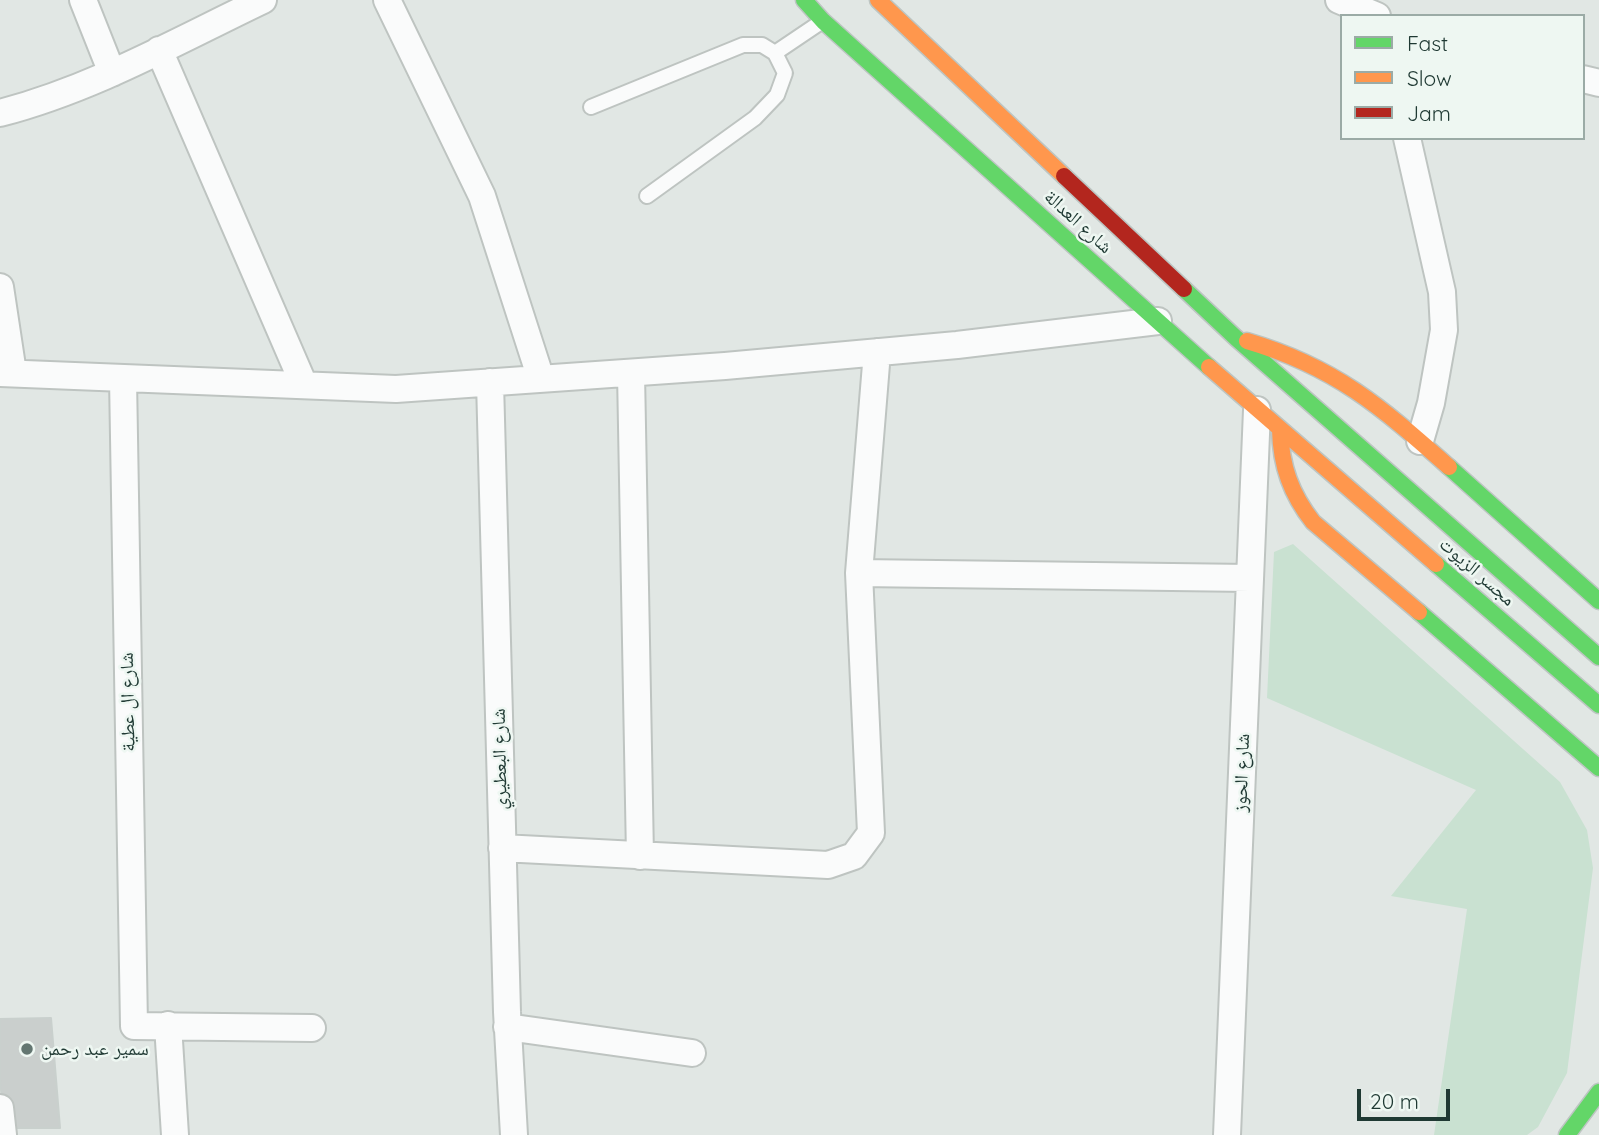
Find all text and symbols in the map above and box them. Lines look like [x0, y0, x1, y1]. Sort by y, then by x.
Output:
legend [1340, 14, 1585, 140]
text: Fast [1407, 30, 1448, 56]
text: Slow [1407, 65, 1452, 91]
text: Jam [1407, 100, 1451, 126]
street label: شارع العدالة [1039, 185, 1117, 259]
street label: مجسر الزيوت [1434, 533, 1520, 611]
street label: شارع ال عطية [116, 652, 140, 752]
street label: شارع البعطيري [488, 708, 512, 810]
street label: شارع الحوز [1229, 733, 1255, 813]
place label: سمير عبد رحمن [41, 1038, 149, 1060]
marker: سمير عبد رحمن [19, 1041, 35, 1057]
scale bar [1361, 1076, 1454, 1120]
text: 20 m [1370, 1088, 1419, 1114]

